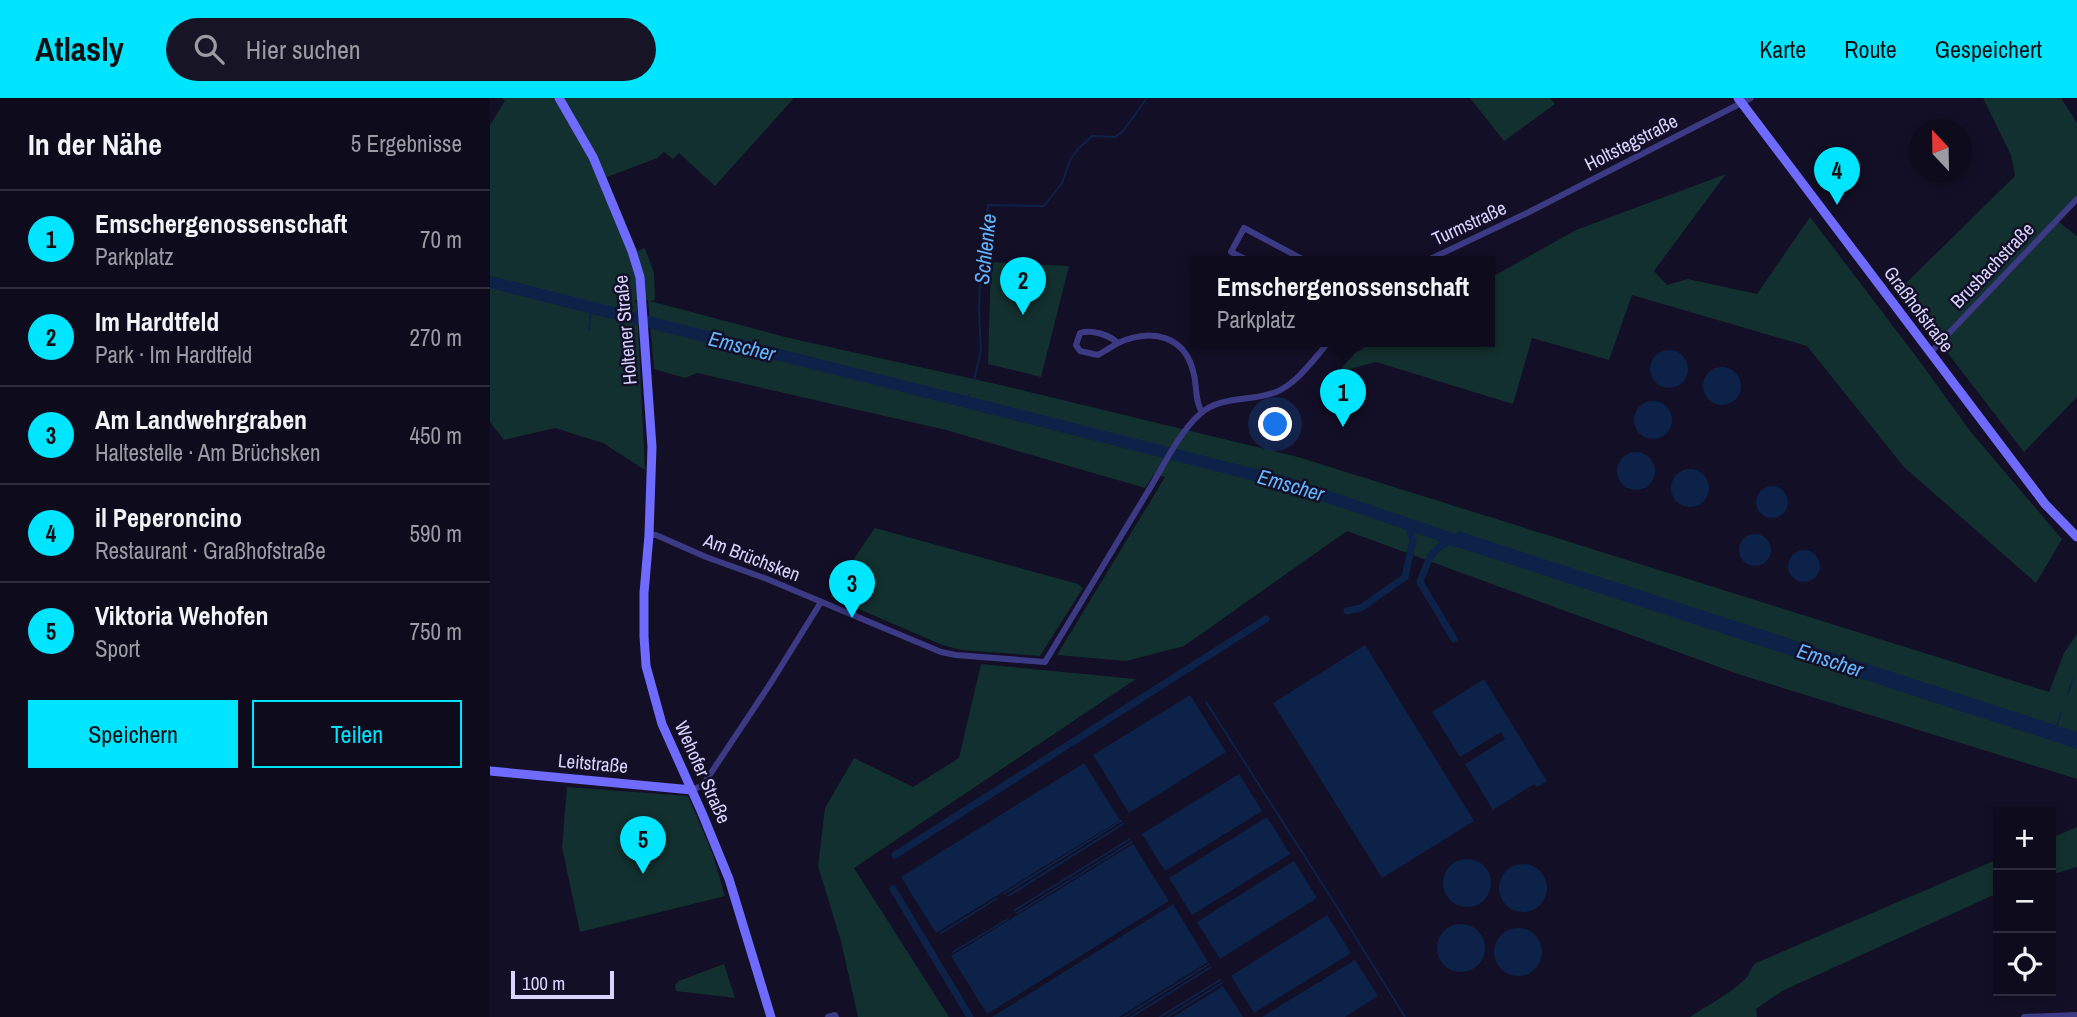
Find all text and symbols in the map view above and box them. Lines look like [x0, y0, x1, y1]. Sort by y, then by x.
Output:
search box [166, 18, 656, 81]
text: Atlasly [35, 27, 124, 71]
icon: search [190, 30, 228, 68]
text: Hier suchen [246, 32, 361, 67]
text: Karte [1759, 33, 1806, 65]
text: Route [1844, 33, 1897, 65]
text: Gespeichert [1935, 33, 2042, 65]
street label: Holtstegstraße [1580, 107, 1682, 177]
north arrow [1909, 119, 1972, 182]
text: In der Nähe [28, 124, 162, 164]
text: 5 Ergebnisse [351, 128, 462, 159]
pin: 4 [1814, 147, 1860, 205]
street label: Turmstraße [1428, 194, 1510, 252]
text: Emschergenossenschaft [95, 206, 347, 241]
water label: Schlenke [967, 212, 1003, 286]
street label: Brusbachstraße [1944, 216, 2040, 314]
text: 1 [46, 224, 56, 255]
text: 70 m [420, 224, 462, 255]
text: Parkplatz [95, 241, 174, 272]
popup [1191, 256, 1495, 347]
pin: 2 [1000, 257, 1046, 315]
street label: Graßhofstraße [1878, 261, 1960, 357]
text: Emschergenossenschaft [1217, 269, 1469, 304]
street label: Holtener Straße [607, 274, 643, 386]
text: Im Hardtfeld [95, 304, 219, 339]
text: Parkplatz [1217, 304, 1295, 335]
text: 2 [46, 322, 56, 353]
text: 270 m [410, 322, 462, 353]
water label: Emscher [706, 324, 780, 369]
text: Park · Im Hardtfeld [95, 339, 252, 370]
pin: 1 [1320, 369, 1366, 427]
text: Am Landwehrgraben [95, 402, 307, 437]
your location [1258, 407, 1292, 441]
text: 3 [46, 420, 56, 451]
text: 450 m [410, 420, 462, 451]
text: Haltestelle · Am Brüchsken [95, 437, 320, 468]
water label: Emscher [1254, 462, 1329, 509]
text: il Peperoncino [95, 500, 242, 535]
text: 4 [46, 518, 56, 549]
text: 590 m [410, 518, 462, 549]
street label: Am Brüchsken [699, 526, 804, 587]
text: Restaurant · Graßhofstraße [95, 535, 326, 566]
pin: 3 [829, 560, 875, 618]
text: Viktoria Wehofen [95, 598, 268, 633]
text: 5 [46, 616, 56, 647]
text: 750 m [410, 616, 462, 647]
text: Sport [95, 633, 140, 664]
water label: Emscher [1793, 636, 1868, 685]
button: Speichern [28, 700, 238, 768]
button: Teilen [252, 700, 462, 768]
street label: Wehofer Straße [669, 717, 737, 827]
street label: Leitstraße [557, 747, 629, 779]
map controls [1993, 807, 2056, 996]
button: + [1993, 807, 2056, 870]
pin: 5 [620, 816, 666, 874]
button: − [1993, 870, 2056, 933]
button: locate [1993, 933, 2056, 996]
scale bar [511, 968, 614, 1000]
text: 100 m [522, 970, 565, 996]

